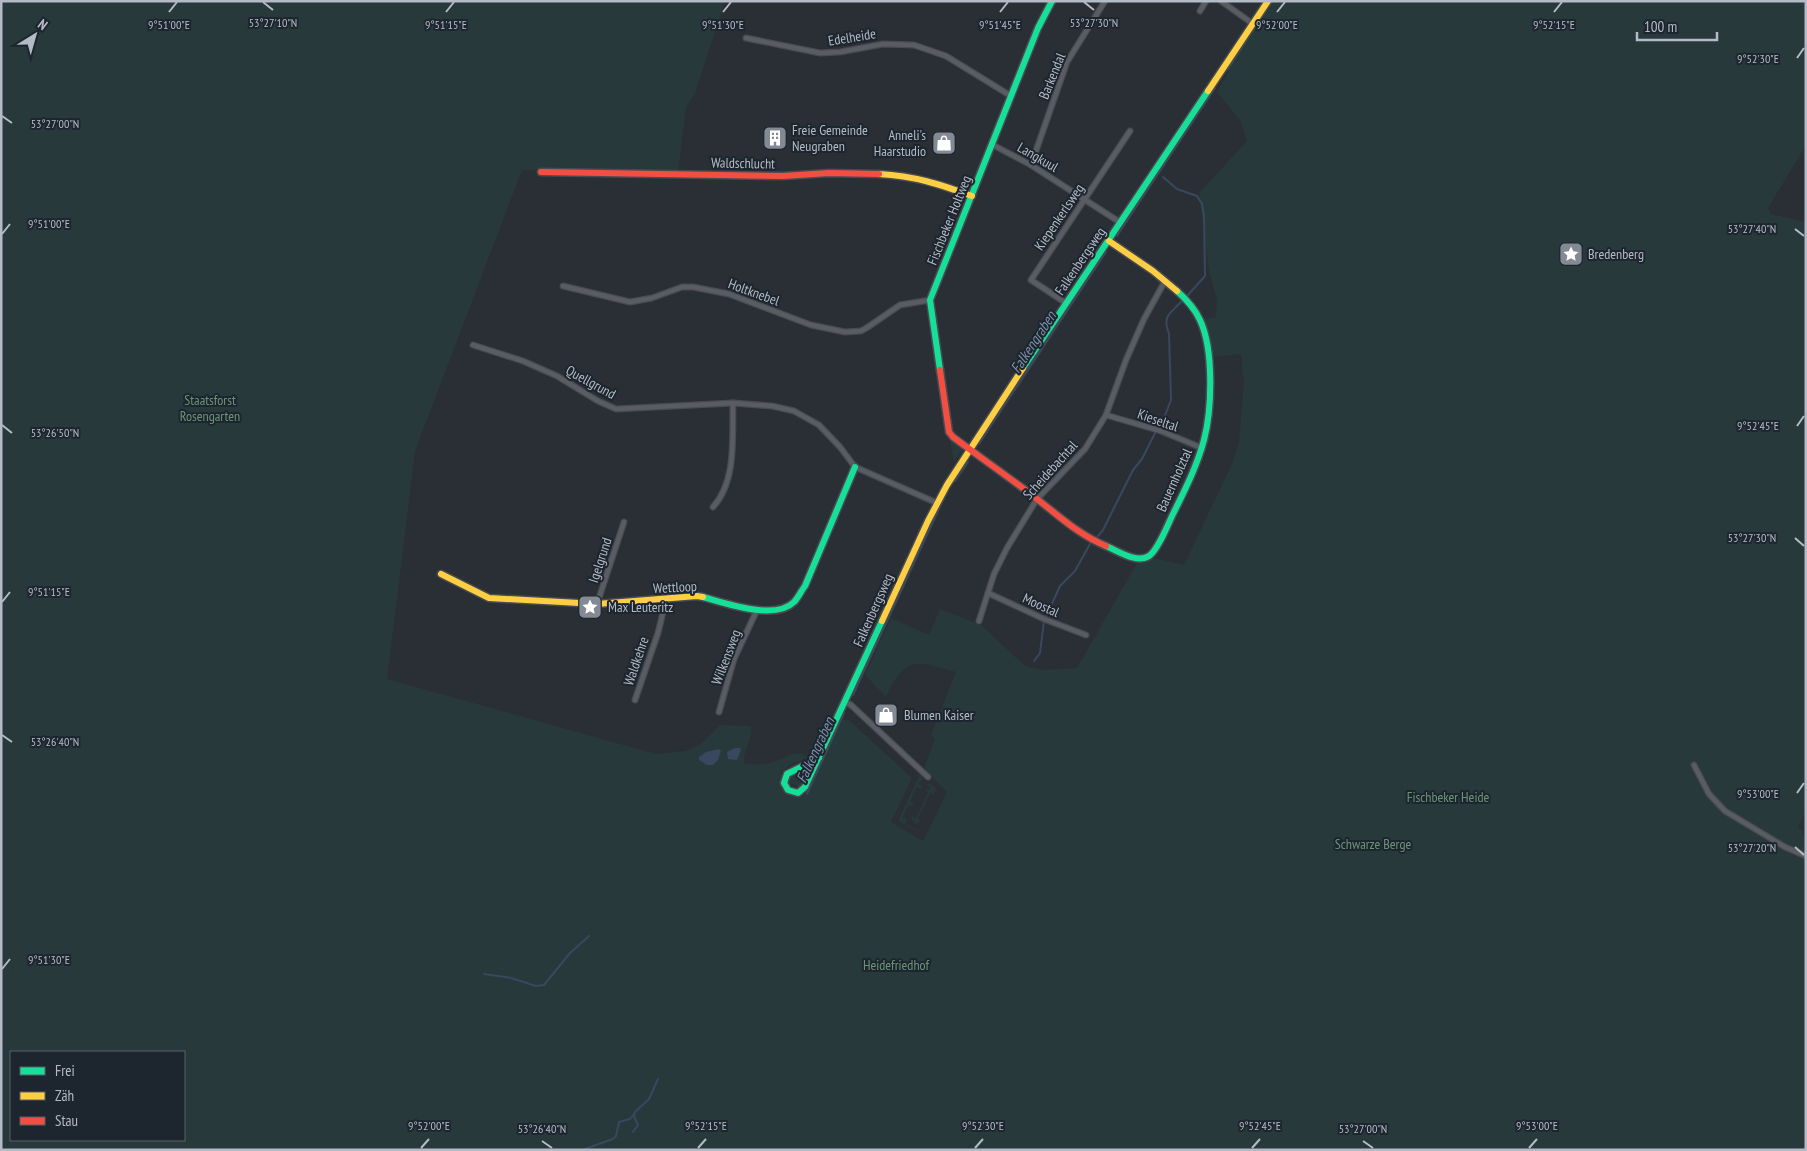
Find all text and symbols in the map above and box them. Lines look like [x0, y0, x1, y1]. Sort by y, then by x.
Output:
north arrow [10, 10, 60, 60]
scale bar [1637, 10, 1717, 42]
text: N [34, 15, 51, 34]
text: 53°27'10"N [249, 15, 297, 30]
text: 53°27'30"N [1070, 15, 1118, 30]
text: 9°51'00"E [148, 17, 190, 32]
text: 9°51'15"E [425, 17, 467, 32]
text: 9°51'30"E [702, 17, 744, 32]
text: 9°51'45"E [979, 17, 1021, 32]
text: 9°52'00"E [1256, 17, 1298, 32]
text: 9°52'15"E [1533, 17, 1575, 32]
text: 100 m [1644, 17, 1677, 36]
street label: Edelheide [827, 24, 877, 50]
street label: Barkendal [1035, 50, 1070, 102]
text: 9°52'30"E [1737, 51, 1779, 66]
text: 53°27'00"N [31, 116, 79, 131]
place label: Freie Gemeinde Neugraben [792, 121, 868, 155]
building icon: Freie Gemeinde Neugraben [762, 125, 788, 151]
place label: Anneli's Haarstudio [874, 126, 926, 160]
shop icon: Anneli's Haarstudio [931, 130, 957, 156]
street label: Langkuul [1014, 138, 1062, 176]
street label: Waldschlucht [711, 153, 775, 173]
street label: Fischbeker Holtweg [923, 173, 975, 267]
street label: Kiepenkerlsweg [1030, 180, 1088, 254]
text: 9°51'00"E [28, 216, 70, 231]
text: 53°27'40"N [1728, 221, 1776, 236]
street label: Falkenbergsweg [1051, 224, 1109, 298]
place icon: Bredenberg [1558, 241, 1584, 267]
place label: Bredenberg [1588, 245, 1644, 263]
street label: Holtknebel [726, 274, 783, 310]
water label: Falkengraben [1006, 306, 1061, 377]
street label: Quellgrund [563, 361, 619, 403]
park label: Staatsforst Rosengarten [180, 391, 240, 425]
street label: Kieseltal [1135, 405, 1182, 436]
text: 9°52'45"E [1737, 418, 1779, 433]
text: 53°26'50"N [31, 425, 79, 440]
street label: Scheidebachtal [1019, 436, 1082, 503]
street label: Bauernholztal [1152, 445, 1196, 514]
text: 53°27'30"N [1728, 530, 1776, 545]
street label: Igelgrund [584, 535, 616, 585]
street label: Falkenbergsweg [849, 571, 897, 649]
street label: Wettloop [653, 577, 697, 597]
text: 9°51'15"E [28, 584, 70, 599]
street label: Moostal [1020, 589, 1063, 621]
place icon: Max Leuteritz [577, 594, 603, 620]
place label: Max Leuteritz [608, 598, 673, 616]
street label: Wilkensweg [707, 627, 745, 687]
street label: Waldkehre [619, 634, 653, 688]
shop icon: Blumen Kaiser [873, 702, 899, 728]
place label: Blumen Kaiser [904, 706, 974, 724]
water label: Falkengraben [792, 713, 839, 786]
text: 53°26'40"N [31, 734, 79, 749]
text: 9°53'00"E [1737, 786, 1779, 801]
park label: Fischbeker Heide [1407, 788, 1490, 806]
park label: Schwarze Berge [1335, 835, 1411, 853]
text: 53°27'20"N [1728, 840, 1776, 855]
text: 9°51'30"E [28, 952, 70, 967]
park label: Heidefriedhof [863, 956, 929, 974]
legend [10, 1051, 185, 1141]
text: Frei [55, 1061, 75, 1080]
text: Zäh [55, 1086, 74, 1105]
text: Stau [55, 1111, 78, 1130]
text: 9°52'00"E [408, 1118, 450, 1133]
text: 9°52'15"E [685, 1118, 727, 1133]
text: 9°52'30"E [962, 1118, 1004, 1133]
text: 9°52'45"E [1239, 1118, 1281, 1133]
text: 9°53'00"E [1516, 1118, 1558, 1133]
text: 53°26'40"N [518, 1121, 566, 1136]
text: 53°27'00"N [1339, 1121, 1387, 1136]

